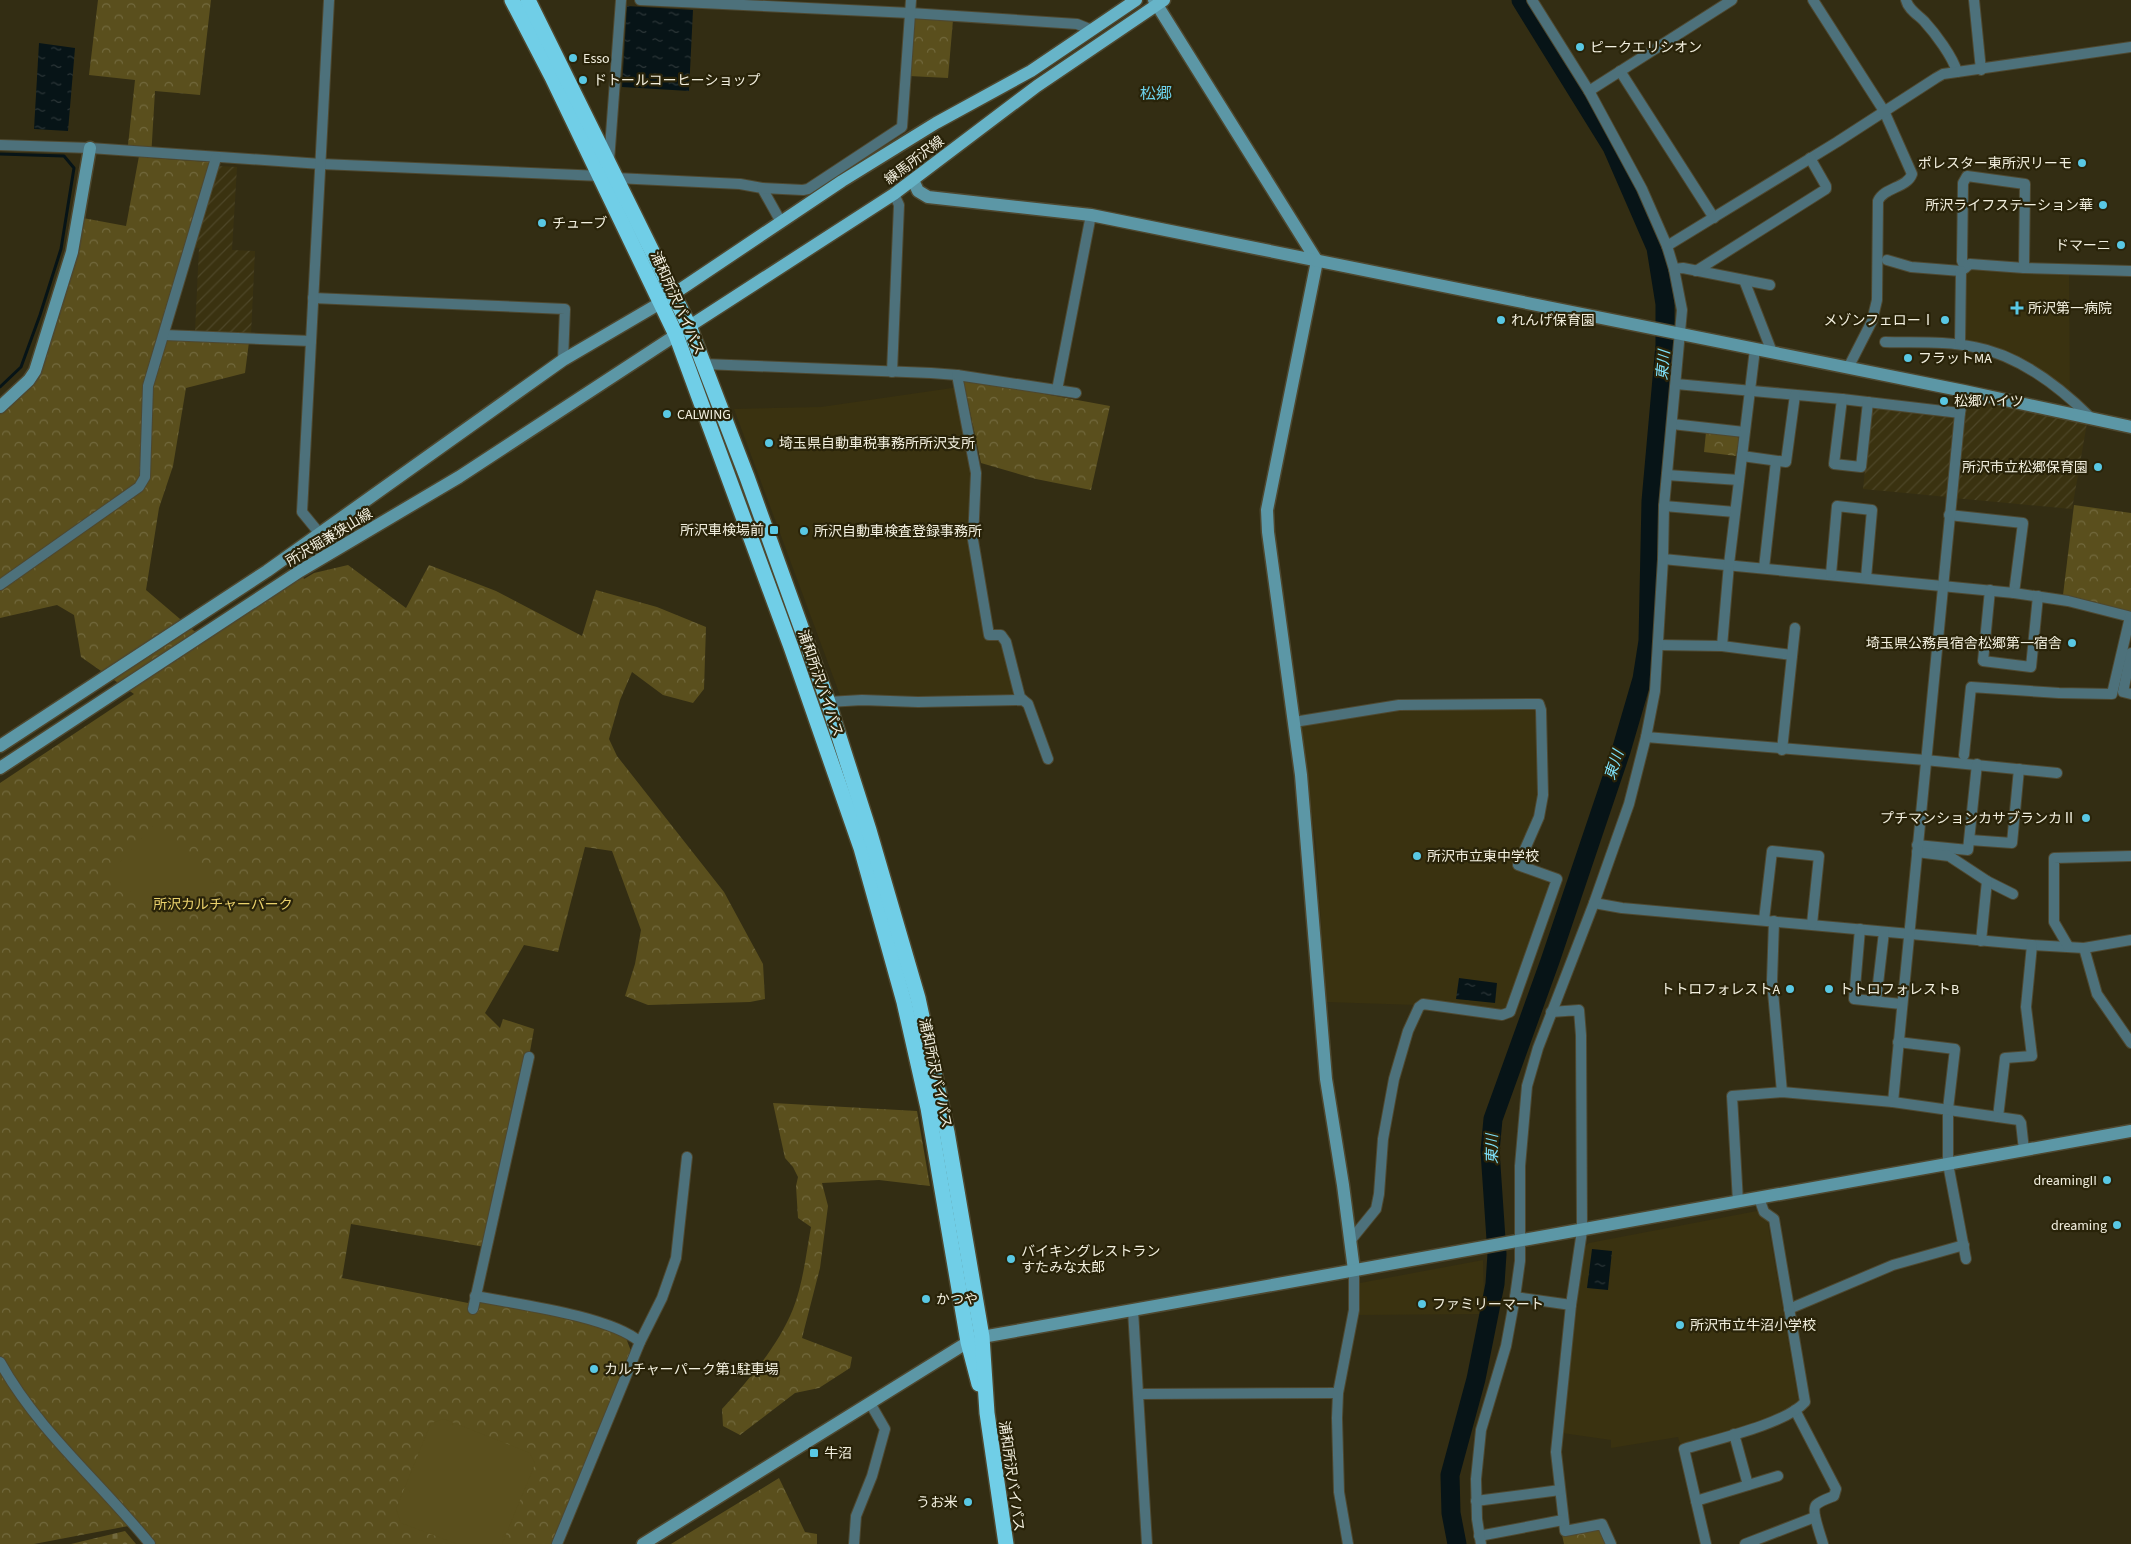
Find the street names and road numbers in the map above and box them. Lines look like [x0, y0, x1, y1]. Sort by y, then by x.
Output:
street label: 練馬所沢線 [881, 132, 949, 190]
street label: 浦和所沢バイパス [645, 248, 709, 359]
street label: 所沢堀兼狭山線 [282, 504, 377, 572]
street label: 浦和所沢バイパス [792, 627, 848, 739]
street label: 浦和所沢バイパス [914, 1016, 956, 1130]
street label: 浦和所沢バイパス [993, 1419, 1029, 1533]

